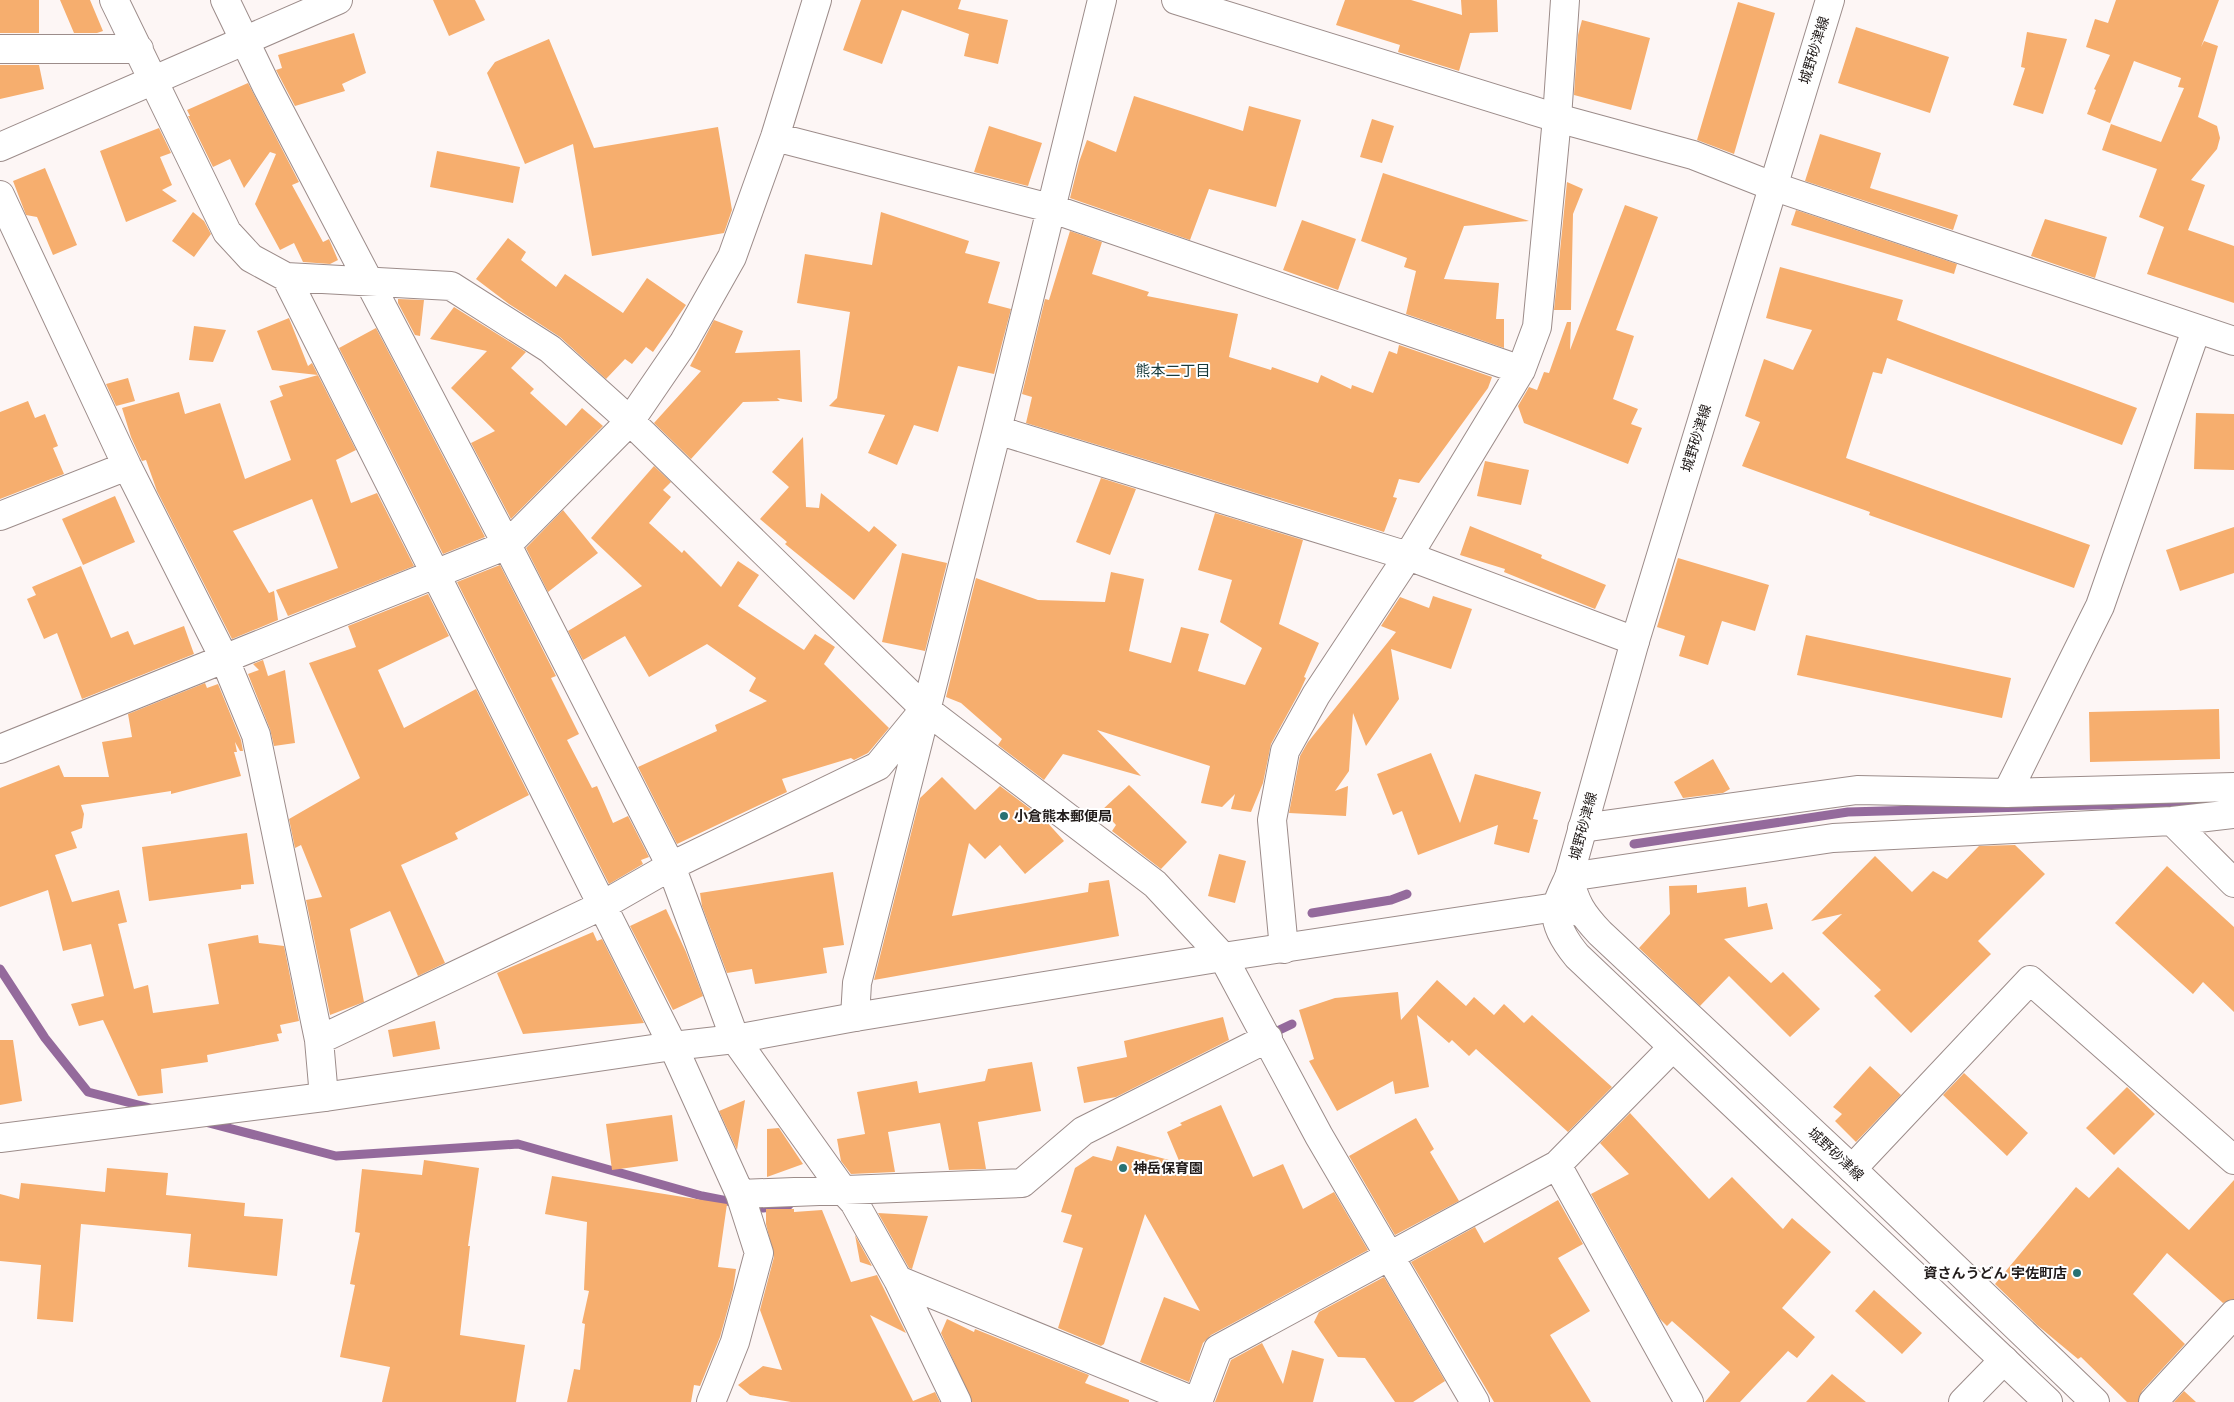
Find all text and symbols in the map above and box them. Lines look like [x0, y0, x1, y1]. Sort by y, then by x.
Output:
street label: 城野砂津線 [1795, 14, 1832, 86]
district label: 熊本二丁目 [1135, 361, 1211, 379]
street label: 城野砂津線 [1677, 402, 1714, 474]
street label: 城野砂津線 [1565, 790, 1600, 862]
place label: 小倉熊本郵便局 [1014, 807, 1112, 824]
marker: 小倉熊本郵便局 [998, 810, 1010, 822]
street label: 城野砂津線 [1805, 1124, 1868, 1184]
place label: 神岳保育園 [1133, 1159, 1203, 1176]
marker: 神岳保育園 [1117, 1162, 1129, 1174]
place label: 資さんうどん 宇佐町店 [1924, 1264, 2067, 1281]
marker: 資さんうどん 宇佐町店 [2071, 1267, 2083, 1279]

